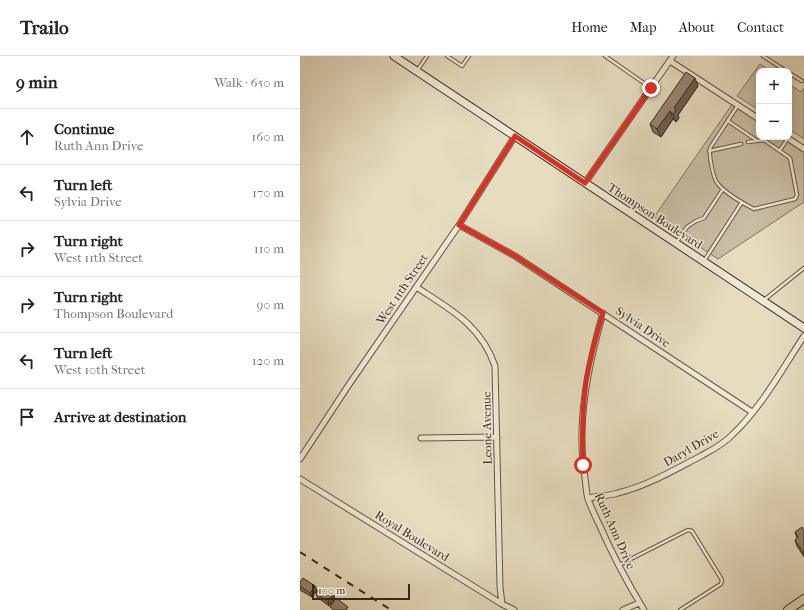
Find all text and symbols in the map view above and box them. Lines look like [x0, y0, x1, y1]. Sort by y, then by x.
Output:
text: Trailo [20, 17, 69, 39]
text: Home [571, 19, 608, 36]
text: Map [630, 19, 657, 36]
text: About [679, 19, 715, 36]
text: Contact [737, 19, 784, 36]
map controls [756, 68, 792, 140]
button: + [756, 68, 792, 104]
text: 9 min [16, 72, 58, 92]
text: Walk · 650 m [214, 75, 284, 90]
route end [642, 79, 660, 97]
button: − [756, 104, 792, 140]
text: Continue [54, 120, 114, 138]
icon: ahead [16, 126, 38, 148]
text: 160 m [252, 129, 284, 144]
text: Ruth Ann Drive [54, 138, 143, 153]
text: Turn left [54, 176, 112, 194]
street label: Thompson Boulevard [605, 180, 705, 252]
icon: left [16, 182, 38, 204]
text: 170 m [252, 185, 284, 200]
text: Sylvia Drive [54, 194, 122, 209]
text: Turn right [54, 232, 123, 250]
icon: right [16, 238, 38, 260]
text: 110 m [254, 241, 284, 256]
text: West 11th Street [54, 250, 143, 265]
street label: West 11th Street [373, 250, 431, 328]
text: Turn right [54, 288, 123, 306]
icon: right [16, 294, 38, 316]
text: 90 m [256, 297, 284, 312]
street label: Sylvia Drive [613, 304, 673, 350]
text: Thompson Boulevard [54, 306, 173, 321]
text: Turn left [54, 344, 112, 362]
icon: left [16, 350, 38, 372]
text: 120 m [252, 353, 284, 368]
text: West 10th Street [54, 362, 145, 377]
street label: Leone Avenue [479, 391, 495, 465]
icon: arrive [16, 406, 38, 428]
text: Arrive at destination [54, 408, 186, 426]
street label: Daryl Drive [661, 427, 721, 469]
route start [574, 456, 592, 474]
street label: Ruth Ann Drive [592, 490, 638, 572]
street label: Royal Boulevard [372, 508, 452, 565]
scale bar [312, 582, 410, 601]
text: 100 m [318, 584, 346, 597]

